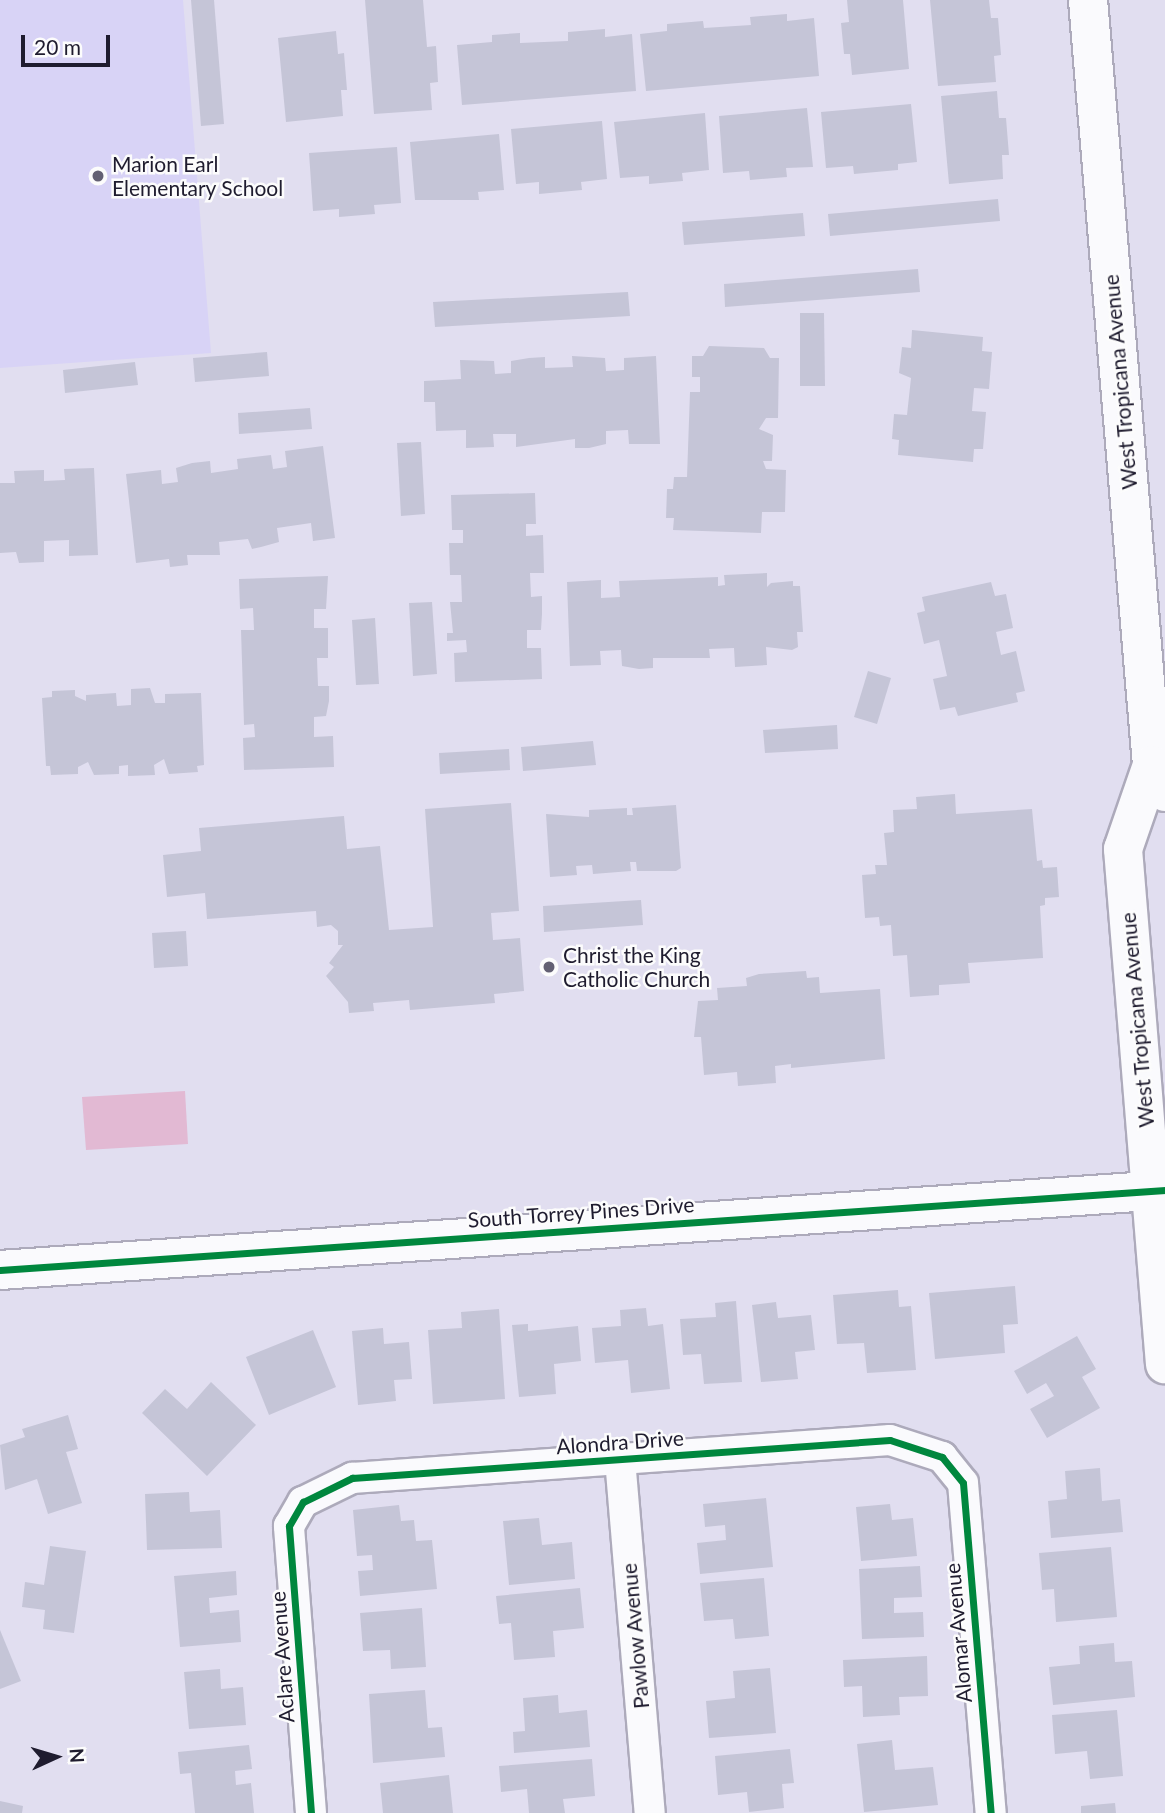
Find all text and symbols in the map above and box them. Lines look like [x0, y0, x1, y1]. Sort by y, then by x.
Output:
scale bar [24, 21, 114, 65]
text: 20 m [34, 34, 81, 59]
place label: Marion Earl Elementary School [112, 151, 284, 201]
marker: Marion Earl Elementary School [90, 168, 106, 184]
street label: West Tropicana Avenue [1098, 273, 1142, 491]
street label: West Tropicana Avenue [1115, 911, 1159, 1129]
place label: Christ the King Catholic Church [563, 942, 710, 992]
marker: Christ the King Catholic Church [541, 959, 557, 975]
street label: South Torrey Pines Drive [466, 1191, 696, 1233]
street label: Alondra Drive [555, 1425, 685, 1459]
street label: Pawlow Avenue [616, 1562, 654, 1710]
street label: Alomar Avenue [939, 1562, 977, 1704]
street label: Aclare Avenue [265, 1590, 299, 1724]
north arrow [21, 1722, 91, 1792]
text: N [65, 1747, 89, 1764]

